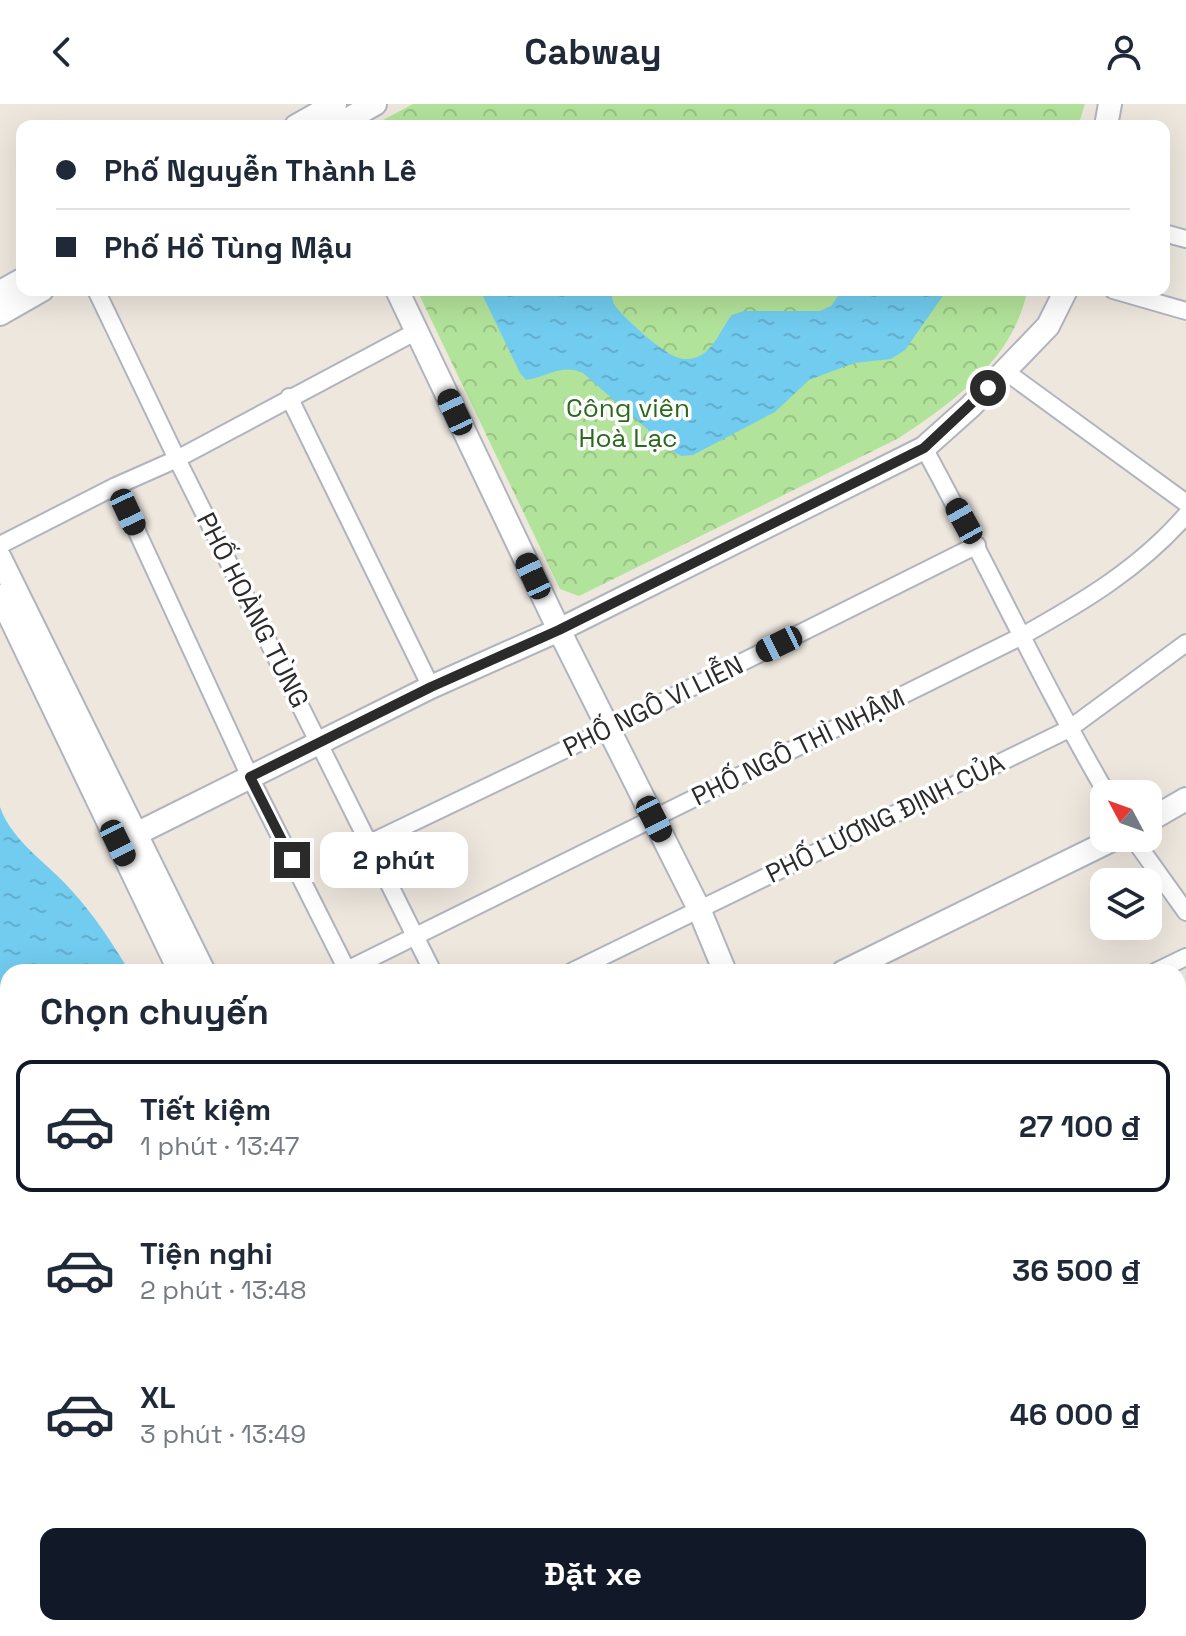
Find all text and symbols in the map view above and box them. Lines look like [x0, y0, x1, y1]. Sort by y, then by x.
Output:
text: Cabway [524, 29, 662, 75]
icon: back [40, 30, 84, 74]
icon: person [1102, 30, 1146, 74]
text: Phố Nguyễn Thành Lê [104, 151, 417, 190]
text: Phố Hồ Tùng Mậu [104, 228, 352, 267]
route start [970, 370, 1006, 406]
car [434, 385, 476, 439]
park label: Công viên Hoà Lạc [566, 391, 690, 455]
car [107, 485, 149, 539]
car [942, 494, 986, 548]
street label: PHỐ HOÀNG TÙNG [189, 507, 317, 713]
car [512, 549, 554, 603]
car [752, 623, 806, 665]
street label: PHỐ NGÔ VI LIỄN [557, 647, 749, 764]
street label: PHỐ NGÔ THÌ NHẬM [686, 681, 910, 813]
street label: PHỐ LƯƠNG ĐỊNH CỦA [760, 745, 1010, 891]
north arrow [1090, 780, 1162, 852]
map controls [1090, 780, 1162, 940]
car [632, 792, 676, 846]
car [97, 816, 139, 870]
callout: 2 phút [320, 832, 468, 888]
route end [274, 842, 310, 878]
text: 2 phút [353, 843, 435, 877]
button: layers [1090, 868, 1162, 940]
text: Chọn chuyến [40, 989, 269, 1035]
icon: car [44, 1090, 116, 1162]
text: Tiết kiệm [140, 1090, 271, 1129]
text: 27 100 ₫ [1019, 1107, 1142, 1146]
text: 1 phút · 13:47 [140, 1129, 299, 1163]
icon: car [44, 1234, 116, 1306]
text: Tiện nghi [140, 1234, 273, 1273]
text: 36 500 ₫ [1012, 1251, 1142, 1290]
text: 2 phút · 13:48 [140, 1273, 307, 1307]
icon: car [44, 1378, 116, 1450]
text: XL [140, 1378, 176, 1417]
text: 46 000 ₫ [1010, 1395, 1142, 1434]
text: 3 phút · 13:49 [140, 1417, 306, 1451]
button: Đặt xe [40, 1528, 1146, 1620]

